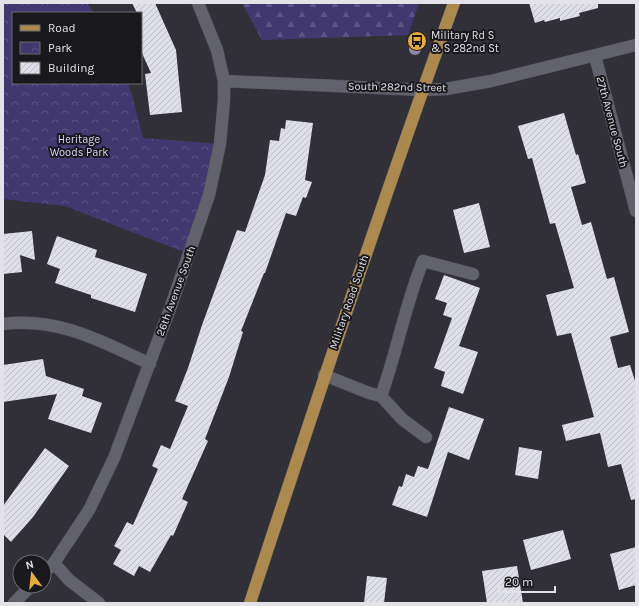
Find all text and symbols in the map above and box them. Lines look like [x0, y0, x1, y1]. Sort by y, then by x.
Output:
legend [12, 12, 142, 84]
text: Road [48, 21, 76, 35]
place label: Military Rd S & S 282nd St [431, 29, 499, 55]
bus stop icon: Military Rd S & S 282nd St [406, 30, 428, 52]
text: Park [48, 41, 73, 55]
text: Building [48, 61, 95, 75]
street label: 27th Avenue South [594, 75, 630, 169]
street label: South 282nd Street [348, 80, 446, 94]
park label: Heritage Woods Park [50, 133, 108, 159]
street label: 26th Avenue South [154, 244, 198, 338]
street label: Military Road South [327, 253, 371, 351]
north arrow [12, 554, 52, 594]
text: N [24, 558, 35, 572]
scale bar [499, 568, 555, 594]
text: 20 m [505, 575, 533, 589]

